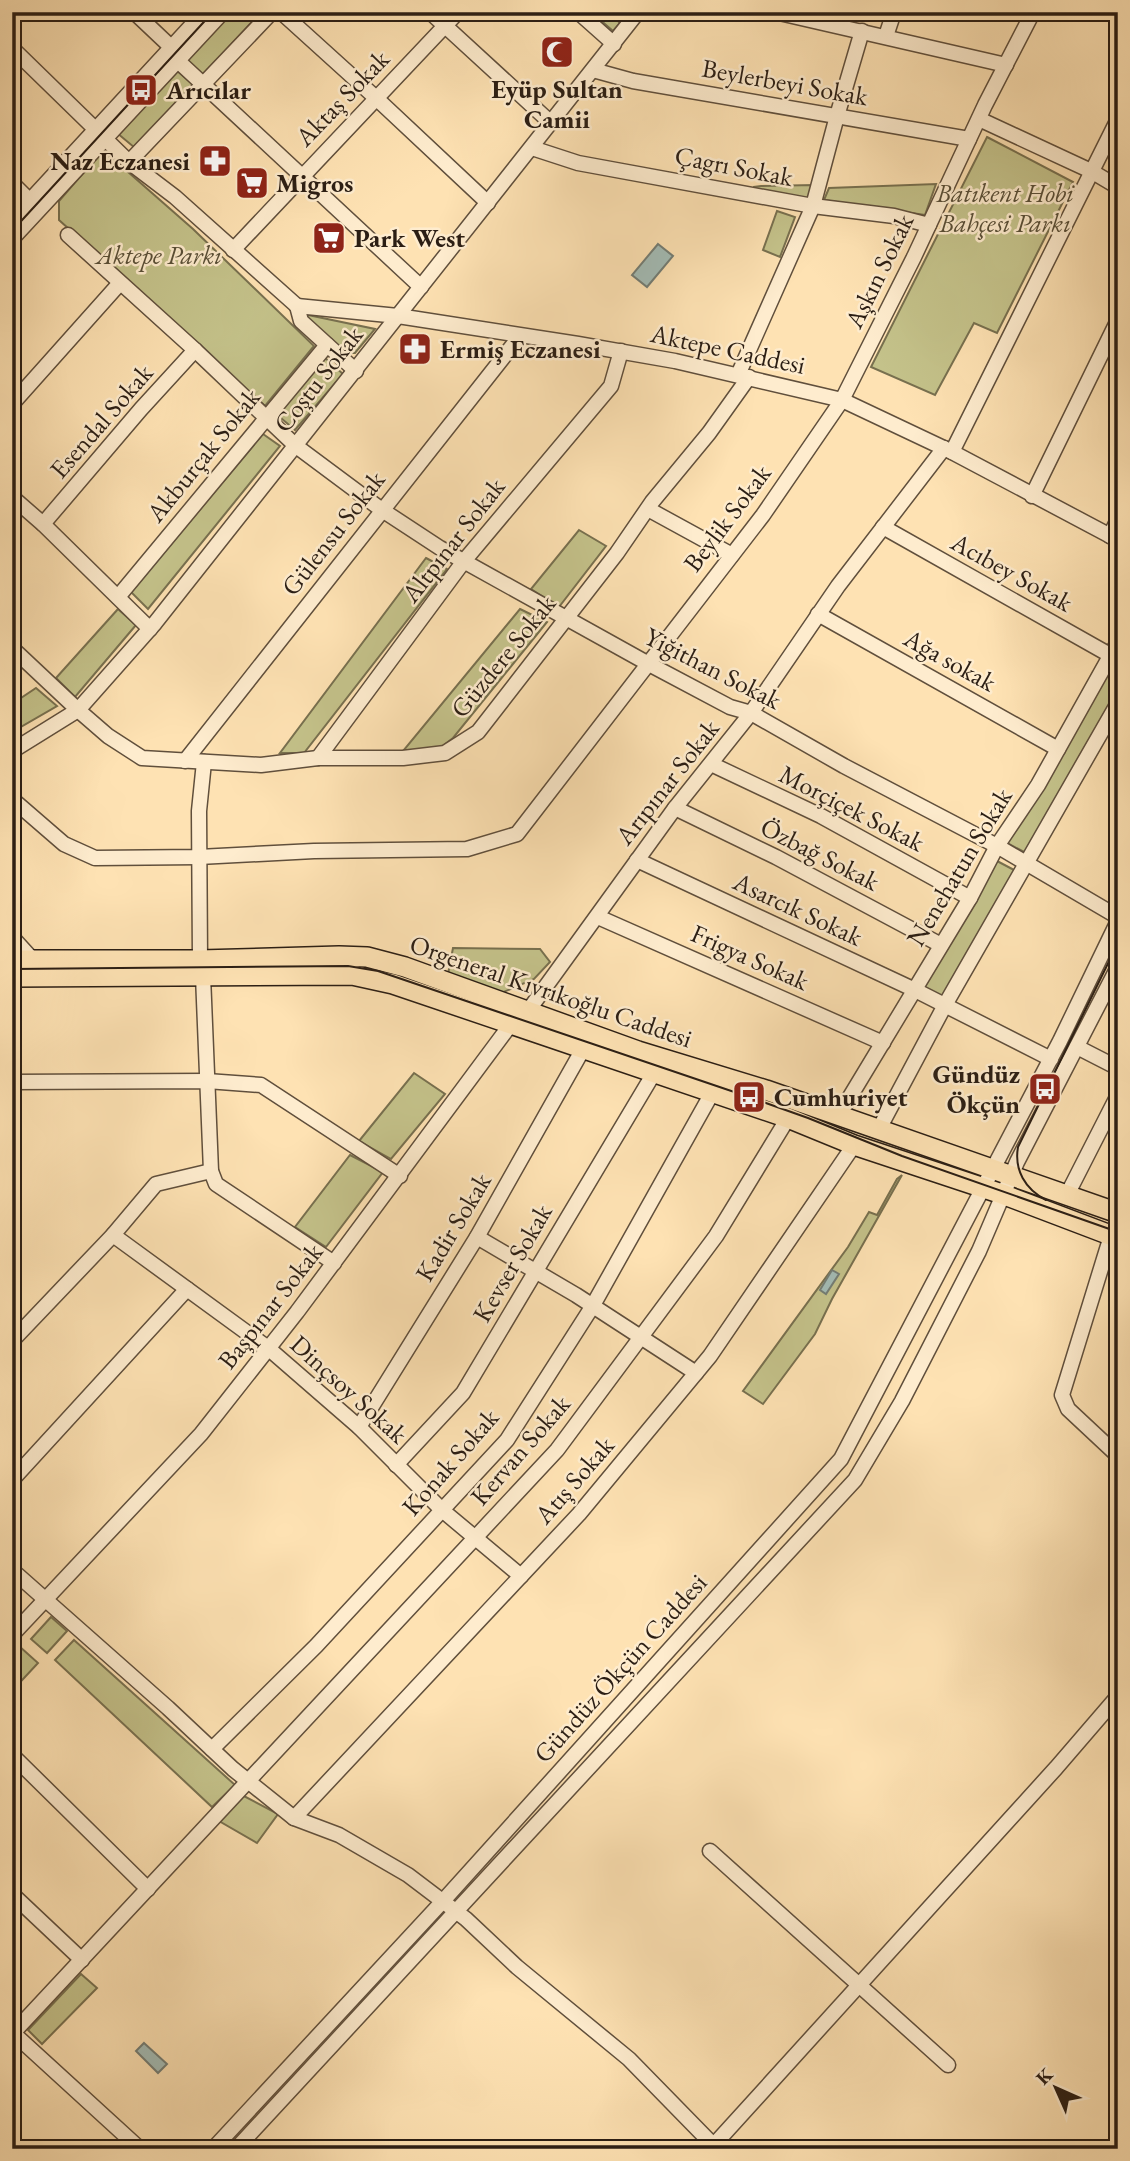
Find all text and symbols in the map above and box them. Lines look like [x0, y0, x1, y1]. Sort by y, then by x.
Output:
mosque icon: Eyüp Sultan Camii [538, 33, 576, 71]
street label: Aktaş Sokak [287, 42, 397, 154]
street label: Beylerbeyi Sokak [699, 51, 871, 113]
bus stop icon: Arıcılar [122, 71, 160, 109]
place label: Eyüp Sultan Camii [491, 72, 623, 136]
place label: Arıcılar [165, 73, 251, 107]
street label: Çagrı Sokak [672, 138, 797, 194]
pharmacy icon: Naz Eczanesi [196, 142, 234, 180]
place label: Naz Eczanesi [50, 144, 190, 178]
supermarket icon: Migros [233, 164, 271, 202]
place label: Migros [276, 166, 353, 200]
park label: Batıkent Hobi Bahçesi Parkı [935, 176, 1075, 240]
street label: Aşkın Sokak [836, 207, 922, 335]
supermarket icon: Park West [310, 219, 348, 257]
place label: Park West [354, 221, 465, 255]
park label: Aktepe Parkı [94, 238, 222, 272]
street label: Aktepe Caddesi [647, 316, 809, 382]
street label: Coştu Sokak [266, 318, 371, 439]
pharmacy icon: Ermiş Eczanesi [396, 330, 434, 368]
place label: Ermiş Eczanesi [440, 332, 601, 366]
street label: Esendal Sokak [42, 356, 161, 485]
street label: Akburçak Sokak [138, 380, 268, 530]
street label: Beylik Sokak [675, 457, 779, 579]
street label: Gülensu Sokak [274, 463, 393, 602]
street label: Altpınar Sokak [393, 470, 513, 610]
street label: Acıbey Sokak [944, 524, 1080, 620]
street label: Güzdere Sokak [443, 587, 564, 725]
street label: Yiğithan Sokak [639, 619, 788, 717]
street label: Ağa sokak [897, 620, 1003, 700]
street label: Arıpınar Sokak [607, 712, 727, 852]
street label: Morçiçek Sokak [774, 757, 931, 859]
street label: Nenehatun Sokak [898, 781, 1020, 952]
street label: Özbağ Sokak [755, 810, 886, 899]
street label: Asarcık Sokak [727, 864, 869, 954]
street label: Frigya Sokak [686, 916, 815, 998]
street label: Orgeneral Kıvrıkoğlu Caddesi [405, 927, 697, 1055]
place label: Gündüz Ökçün [932, 1057, 1020, 1121]
bus stop icon: Gündüz Ökçün [1026, 1070, 1064, 1108]
bus stop icon: Cumhuriyet [730, 1078, 768, 1116]
place label: Cumhuriyet [774, 1080, 908, 1114]
street label: Kadir Sokak [407, 1166, 499, 1288]
street label: Kevser Sokak [465, 1197, 560, 1328]
street label: Başpınar Sokak [210, 1235, 330, 1376]
street label: Dinçsoy Sokak [283, 1327, 416, 1451]
street label: Kervan Sokak [463, 1387, 578, 1513]
street label: Konak Sokak [394, 1401, 506, 1523]
street label: Atış Sokak [526, 1428, 622, 1532]
street label: Gündüz Ökçün Caddesi [526, 1566, 714, 1770]
north arrow [1021, 2052, 1092, 2122]
text: K [1030, 2062, 1059, 2090]

